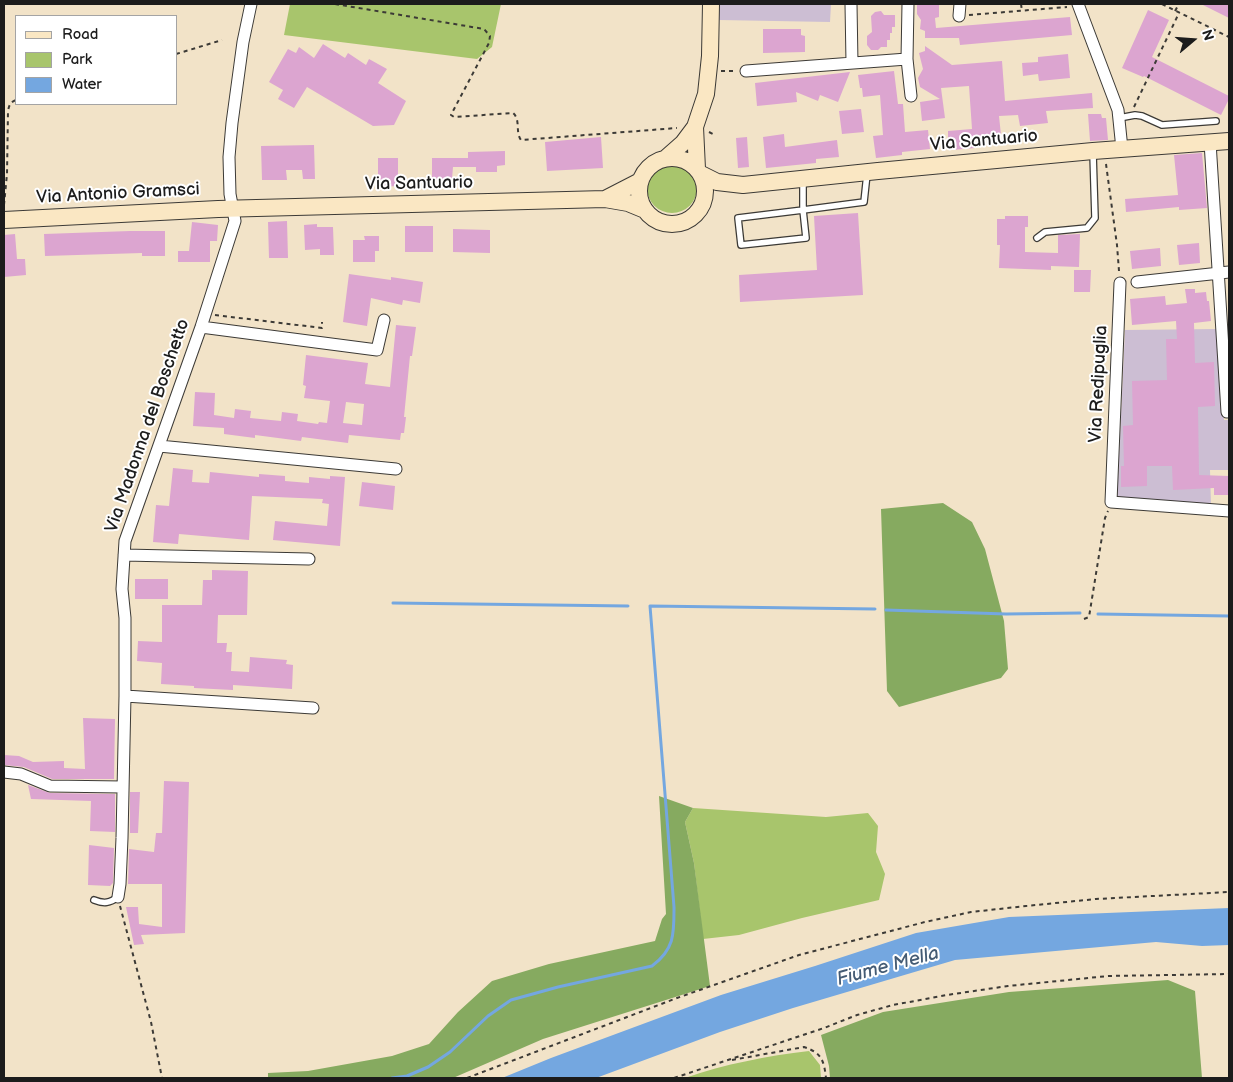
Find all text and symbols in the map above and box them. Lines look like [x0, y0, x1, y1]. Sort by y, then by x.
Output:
legend [15, 15, 178, 105]
north arrow [1168, 15, 1218, 65]
text: Road [62, 25, 98, 44]
text: N [1198, 28, 1217, 43]
text: Park [62, 50, 92, 69]
text: Water [62, 75, 102, 94]
street label: Via Santuario [929, 126, 1039, 156]
street label: Via Santuario [365, 172, 473, 196]
street label: Via Antonio Gramsci [36, 179, 200, 209]
street label: Via Madonna del Boschetto [101, 316, 195, 536]
street label: Via Redipuglia [1085, 325, 1113, 443]
water label: Fiume Mella [834, 942, 942, 992]

